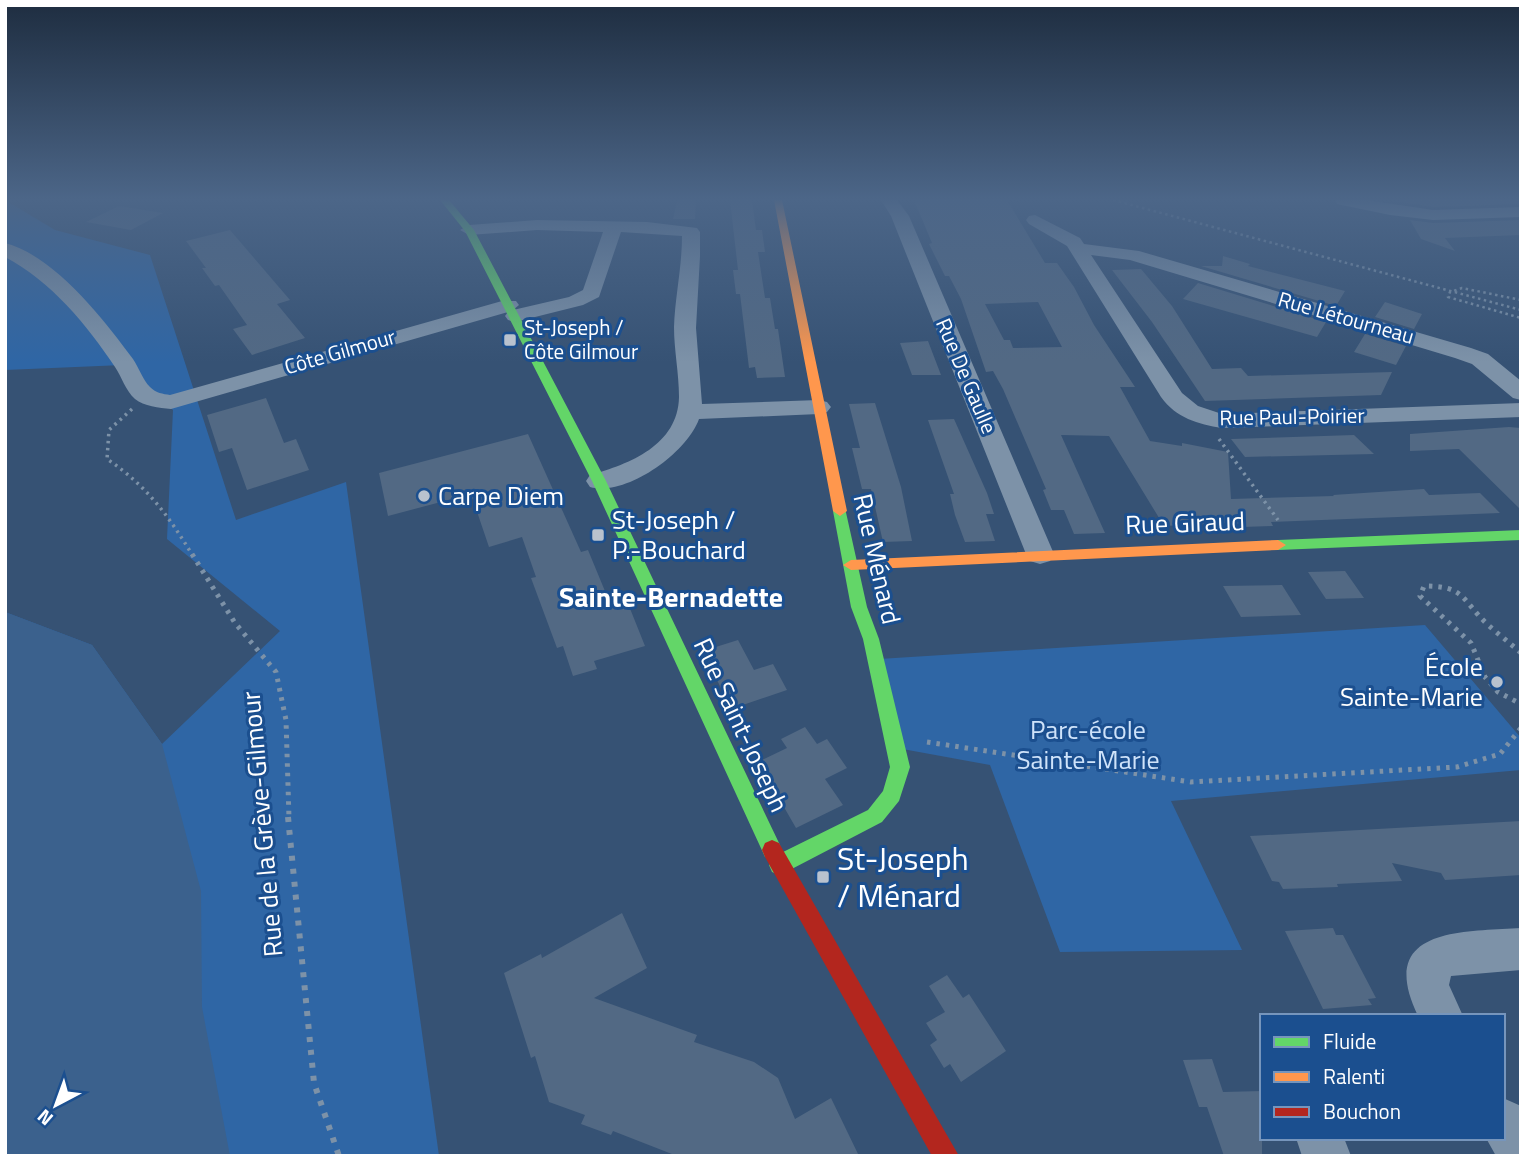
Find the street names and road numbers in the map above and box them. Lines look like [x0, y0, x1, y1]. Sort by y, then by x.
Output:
street label: Rue Létourneau [1274, 282, 1418, 352]
street label: Rue De Gaulle [928, 313, 1006, 438]
street label: Côte Gilmour [280, 320, 399, 382]
street label: Rue Paul-Poirier [1219, 399, 1365, 433]
street label: Rue Ménard [844, 490, 911, 628]
street label: Rue Giraud [1124, 501, 1246, 544]
street label: Rue Saint-Joseph [684, 631, 799, 818]
street label: Rue de la Grève-Gilmour [230, 690, 293, 958]

